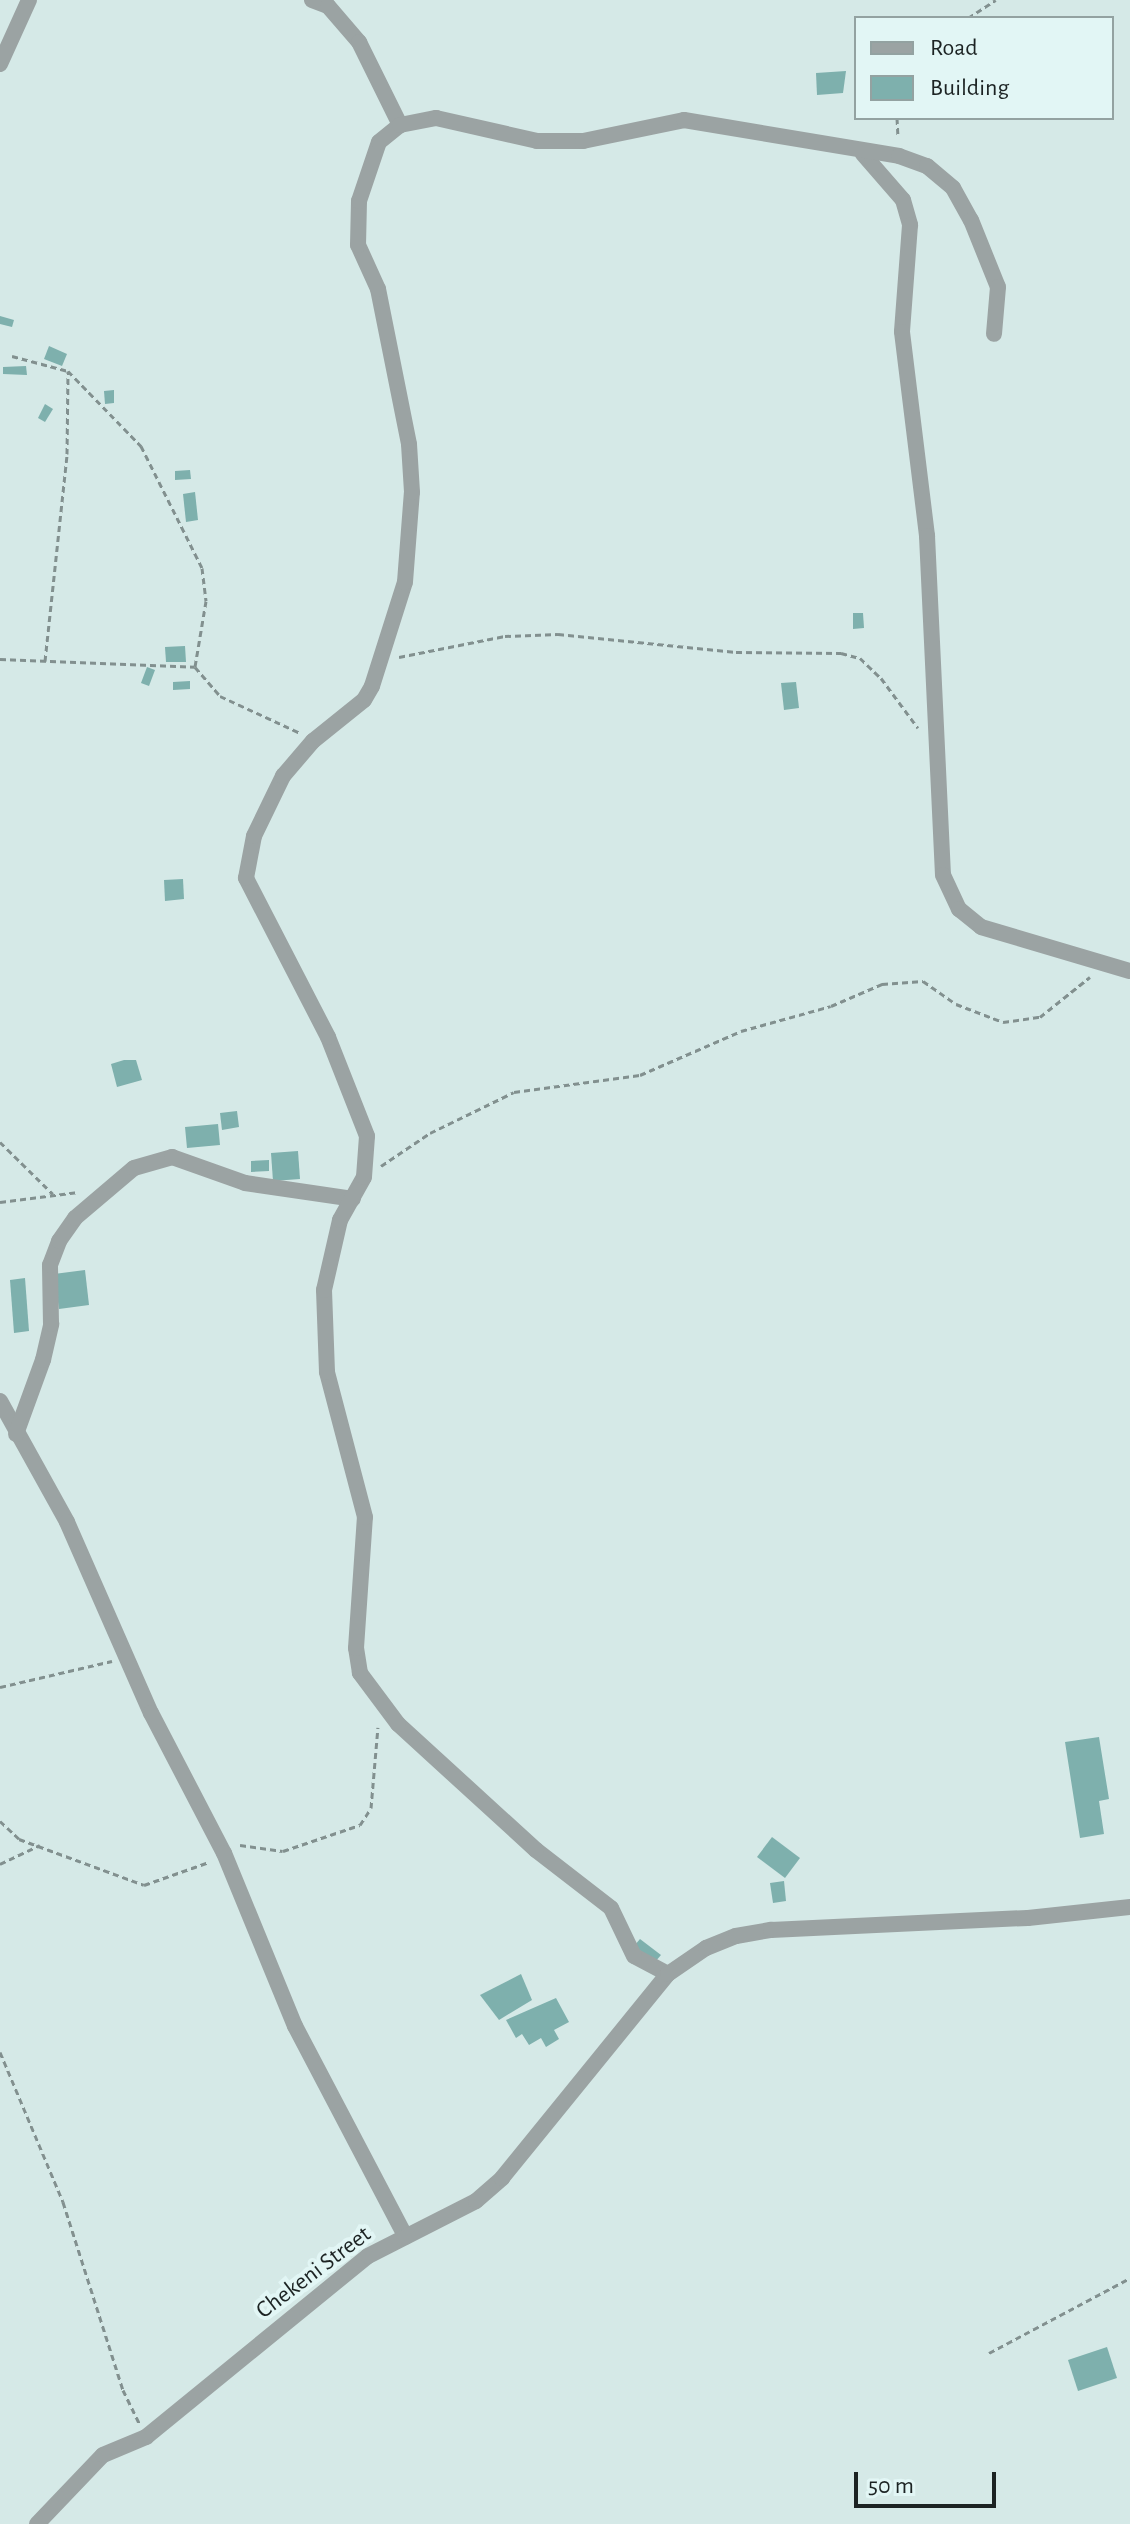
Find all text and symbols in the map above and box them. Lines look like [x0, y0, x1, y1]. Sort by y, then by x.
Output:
legend [854, 16, 1114, 120]
text: Road [930, 36, 978, 60]
text: Building [930, 76, 1009, 100]
street label: Chekeni Street [251, 2220, 377, 2326]
scale bar [858, 2456, 1000, 2506]
text: 50 m [868, 2474, 914, 2498]

